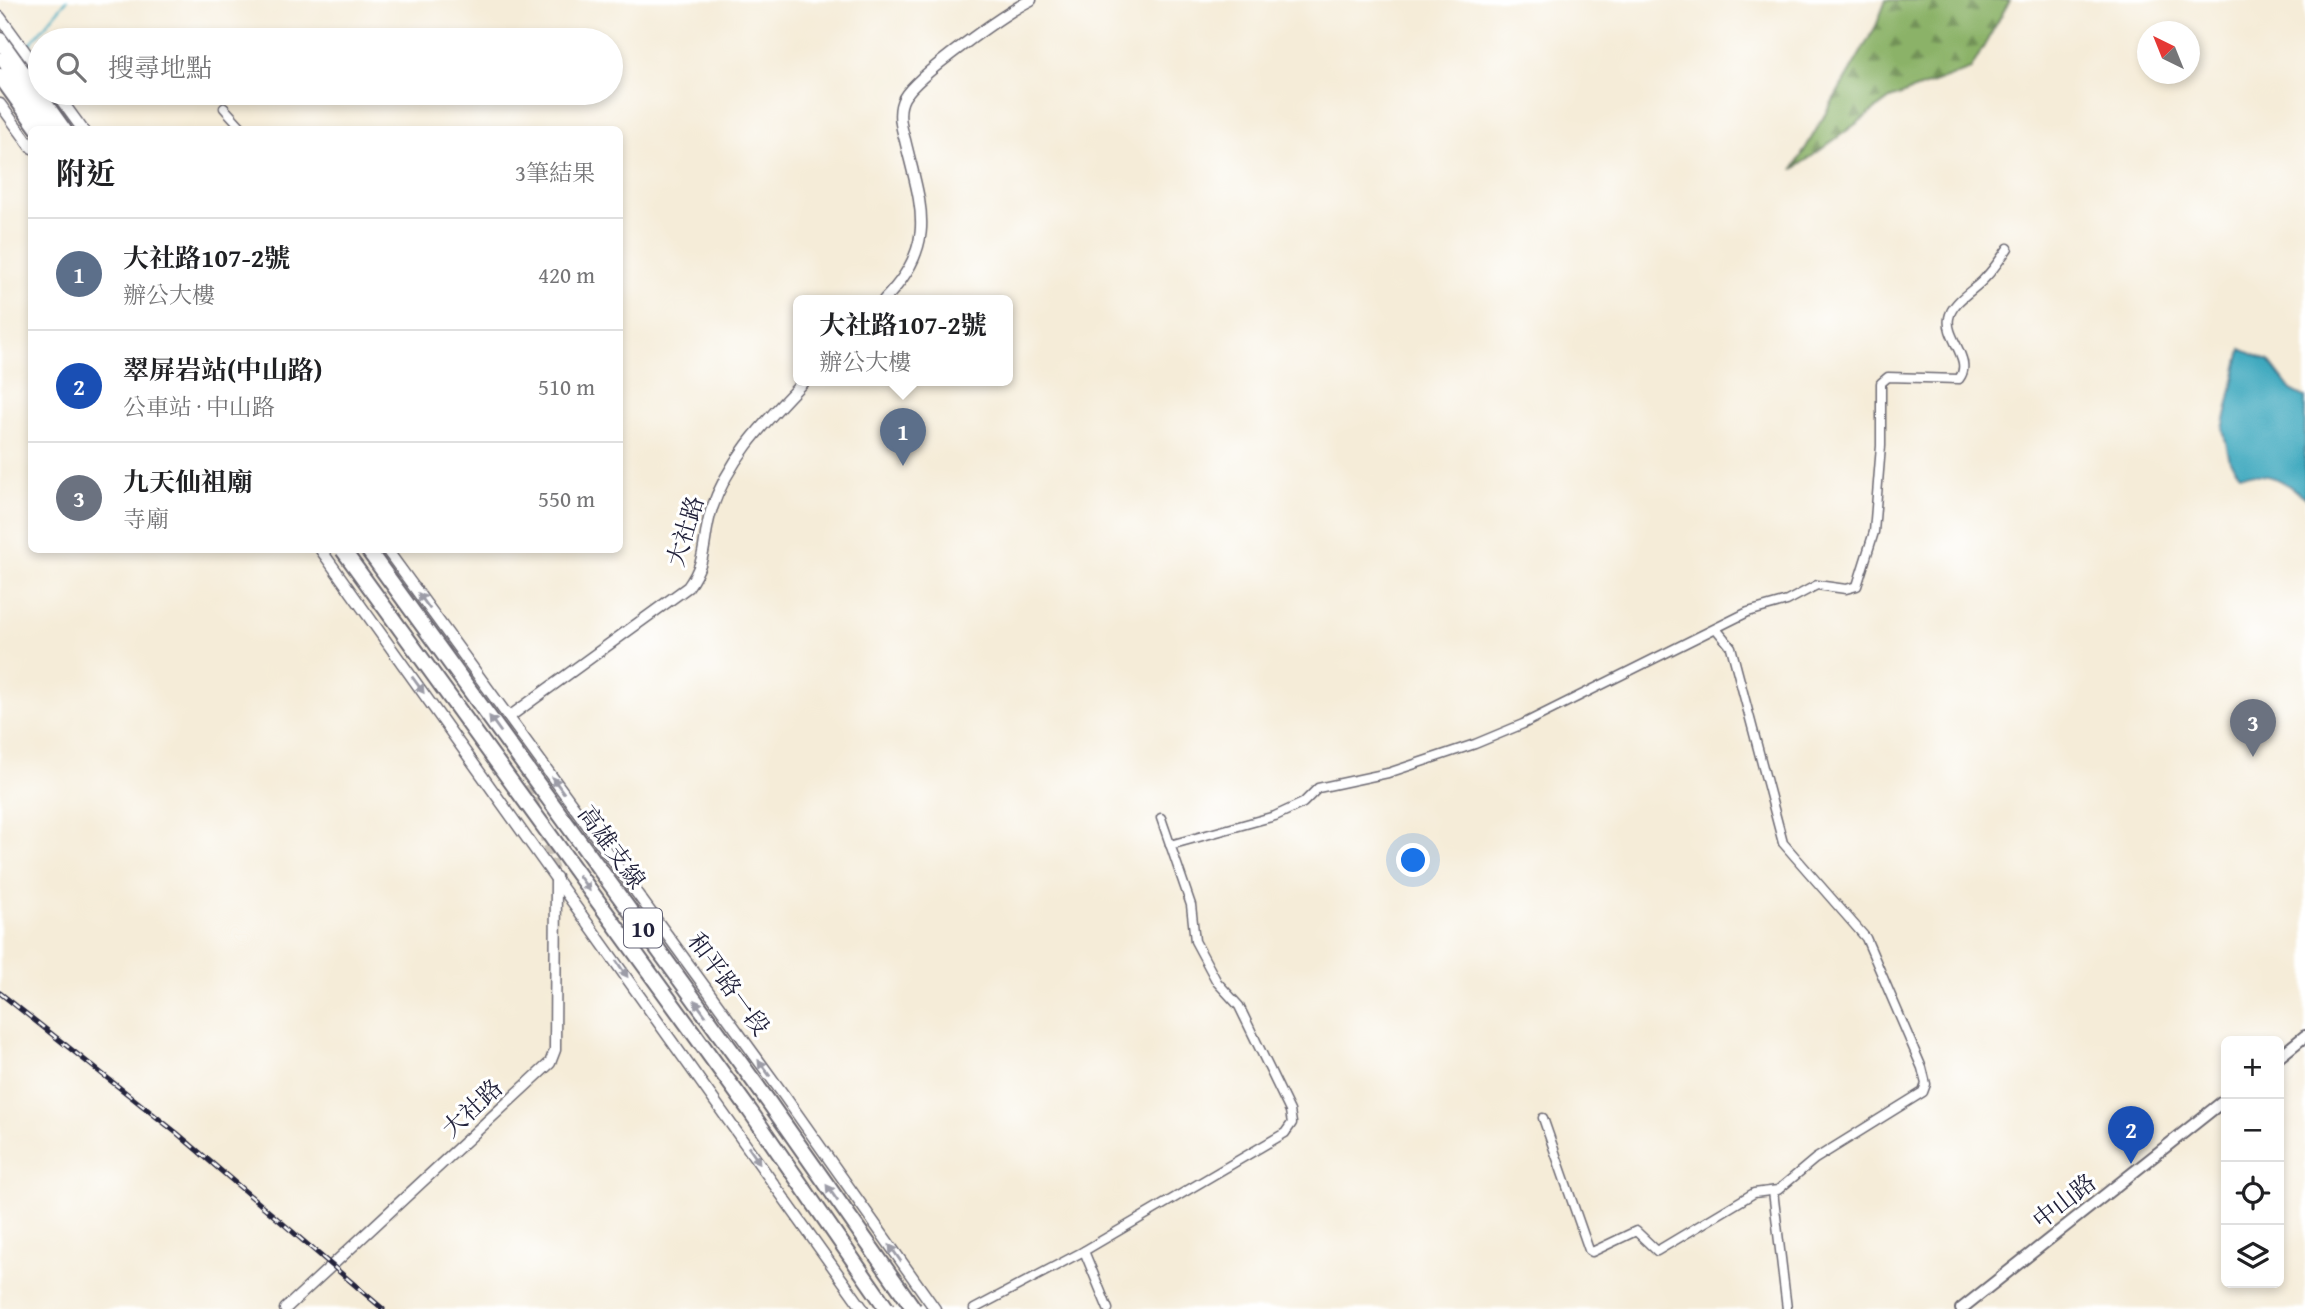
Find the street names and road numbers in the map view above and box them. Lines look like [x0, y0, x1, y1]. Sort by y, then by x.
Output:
street label: 大社路 [658, 491, 712, 571]
street label: 高雄支線 [570, 798, 654, 896]
road number: 10 [624, 909, 662, 948]
street label: 和平路一段 [680, 925, 778, 1043]
street label: 大社路 [434, 1071, 510, 1145]
street label: 中山路 [2025, 1165, 2103, 1237]

